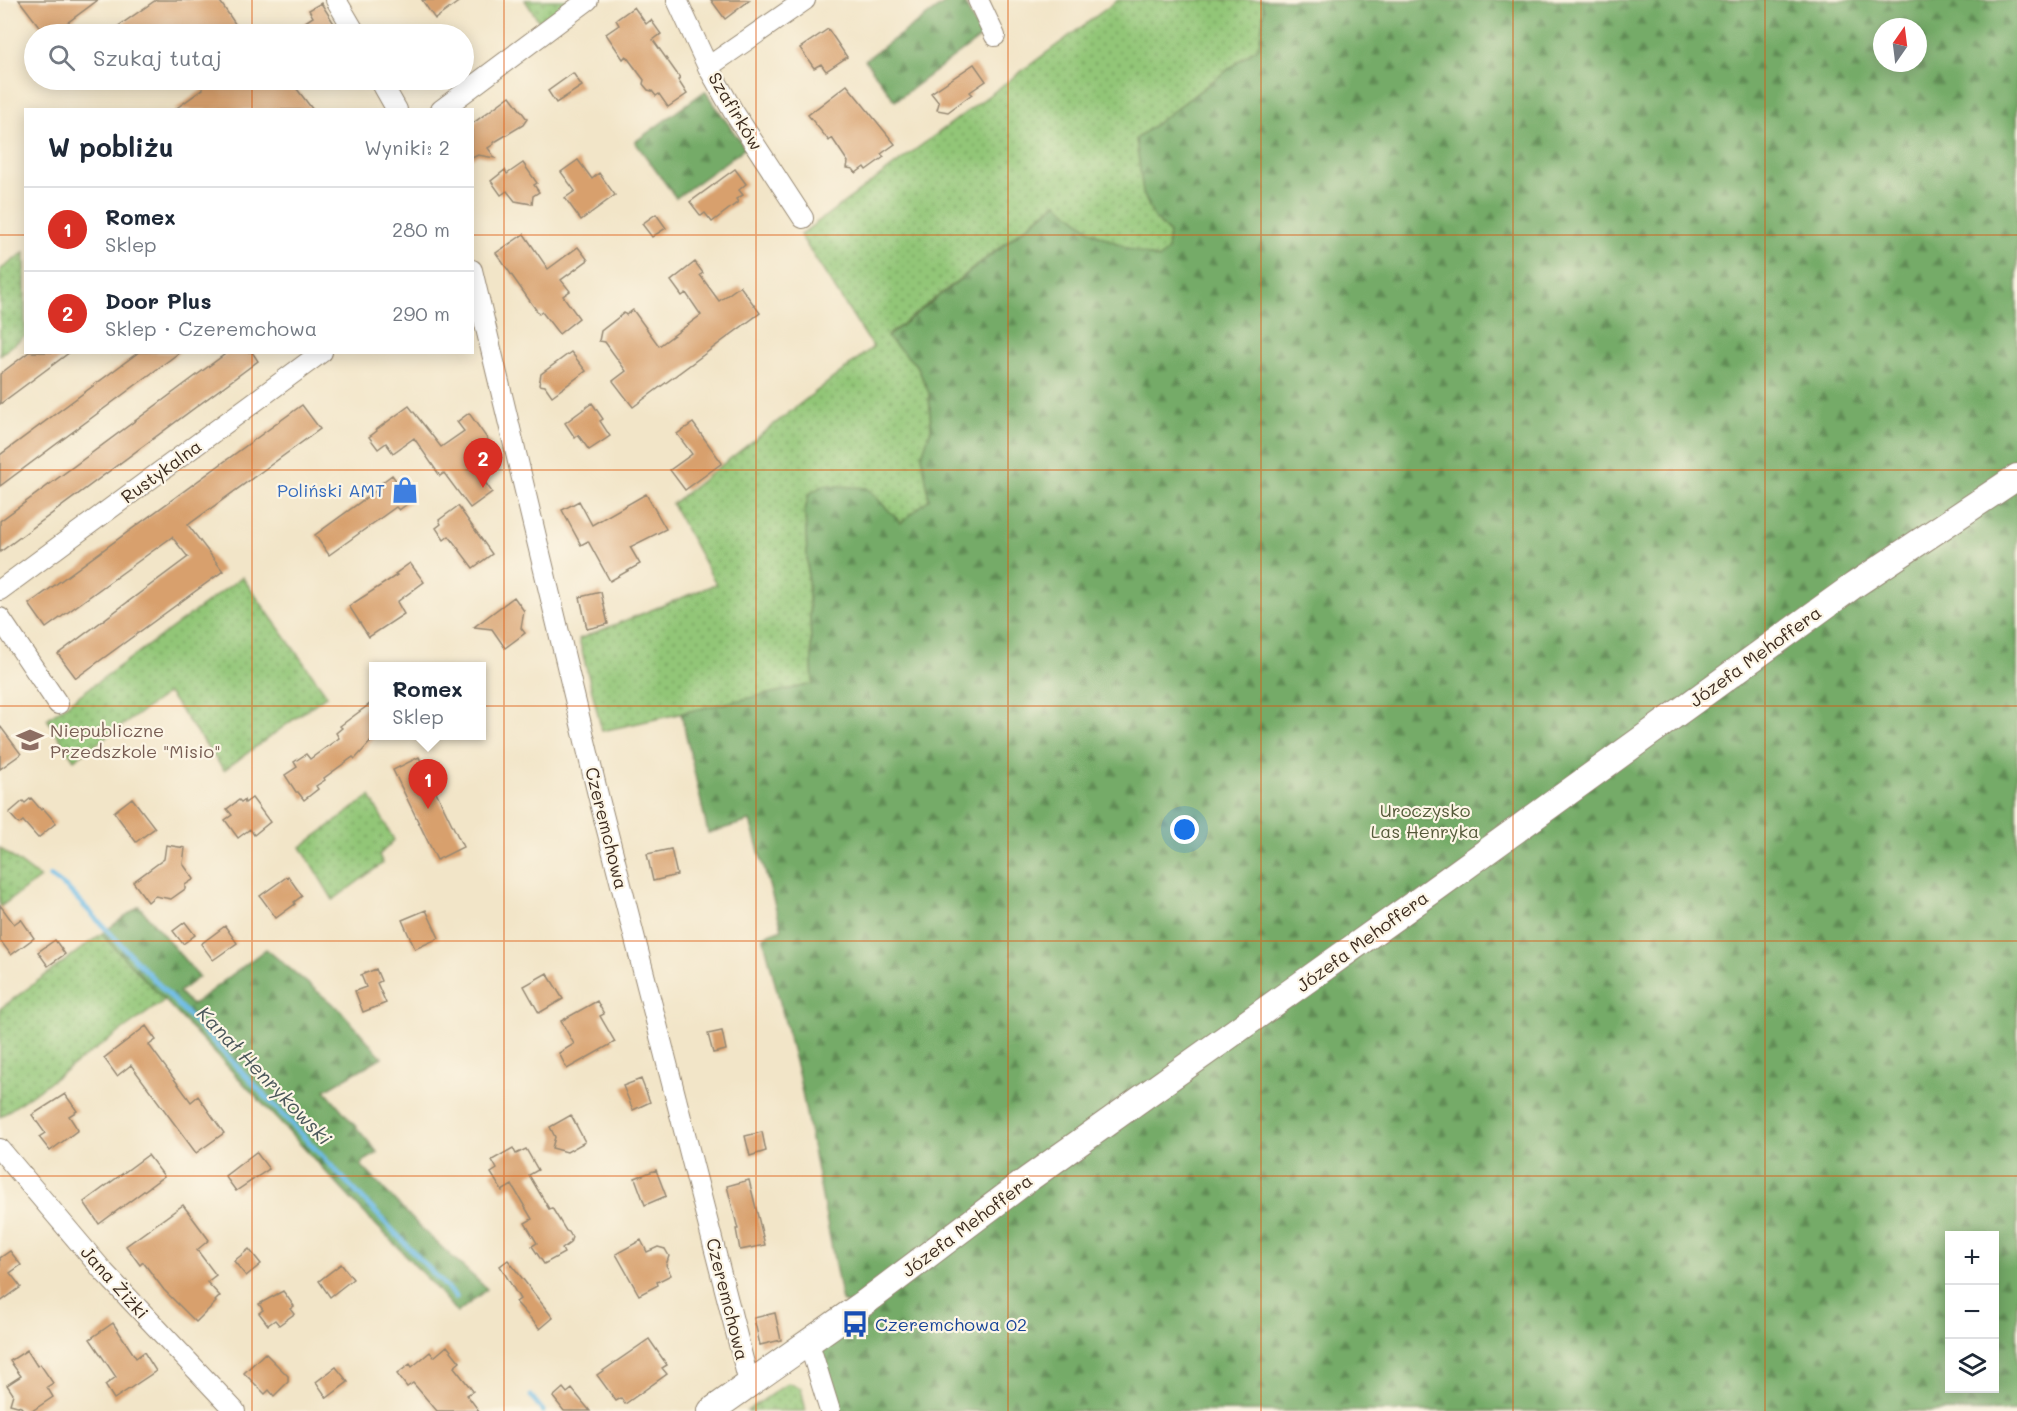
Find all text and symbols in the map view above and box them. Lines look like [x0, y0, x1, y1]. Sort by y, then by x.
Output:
north arrow [1873, 18, 1927, 72]
search box [24, 24, 474, 90]
icon: search [45, 41, 78, 74]
text: Szukaj tutaj [93, 43, 222, 72]
street label: Szafirków [703, 67, 769, 155]
text: W pobliżu [48, 130, 174, 164]
text: Wyniki: 2 [364, 134, 450, 160]
text: Romex [105, 202, 176, 231]
text: 1 [63, 216, 72, 242]
text: 280 m [392, 216, 450, 242]
text: Sklep [105, 231, 157, 257]
text: Door Plus [105, 286, 212, 315]
text: 2 [62, 300, 73, 326]
text: 290 m [392, 300, 450, 326]
text: Sklep · Czeremchowa [105, 315, 317, 341]
street label: Rustykalna [116, 434, 206, 508]
pin: 2 [464, 438, 502, 488]
shop icon: Poliński AMT [390, 475, 420, 505]
place label: Poliński AMT [277, 478, 385, 502]
street label: Józefa Mehoffera [1684, 600, 1826, 712]
popup [369, 662, 486, 740]
text: Romex [392, 674, 463, 703]
text: Sklep [392, 703, 444, 729]
place label: Niepubliczne Przedszkole "Misio" [50, 718, 221, 763]
school or university icon: Niepubliczne Przedszkole "Misio" [15, 725, 45, 755]
pin: 1 [408, 760, 448, 809]
street label: Czeremchowa [580, 764, 634, 892]
park label: Uroczysko Las Henryka [1371, 798, 1479, 843]
your location [1170, 815, 1199, 844]
street label: Józefa Mehoffera [1291, 885, 1433, 997]
water label: Kanał Henrykowski [192, 1000, 339, 1151]
street label: Józefa Mehoffera [897, 1168, 1037, 1282]
map controls [1945, 1231, 1999, 1393]
button: + [1945, 1231, 1999, 1285]
street label: Czeremchowa [701, 1235, 755, 1363]
street label: Jana Żiżki [76, 1240, 154, 1324]
button: − [1945, 1285, 1999, 1339]
bus stop icon: Czeremchowa 02 [840, 1309, 870, 1339]
place label: Czeremchowa 02 [875, 1312, 1027, 1336]
button: layers [1945, 1339, 1999, 1393]

